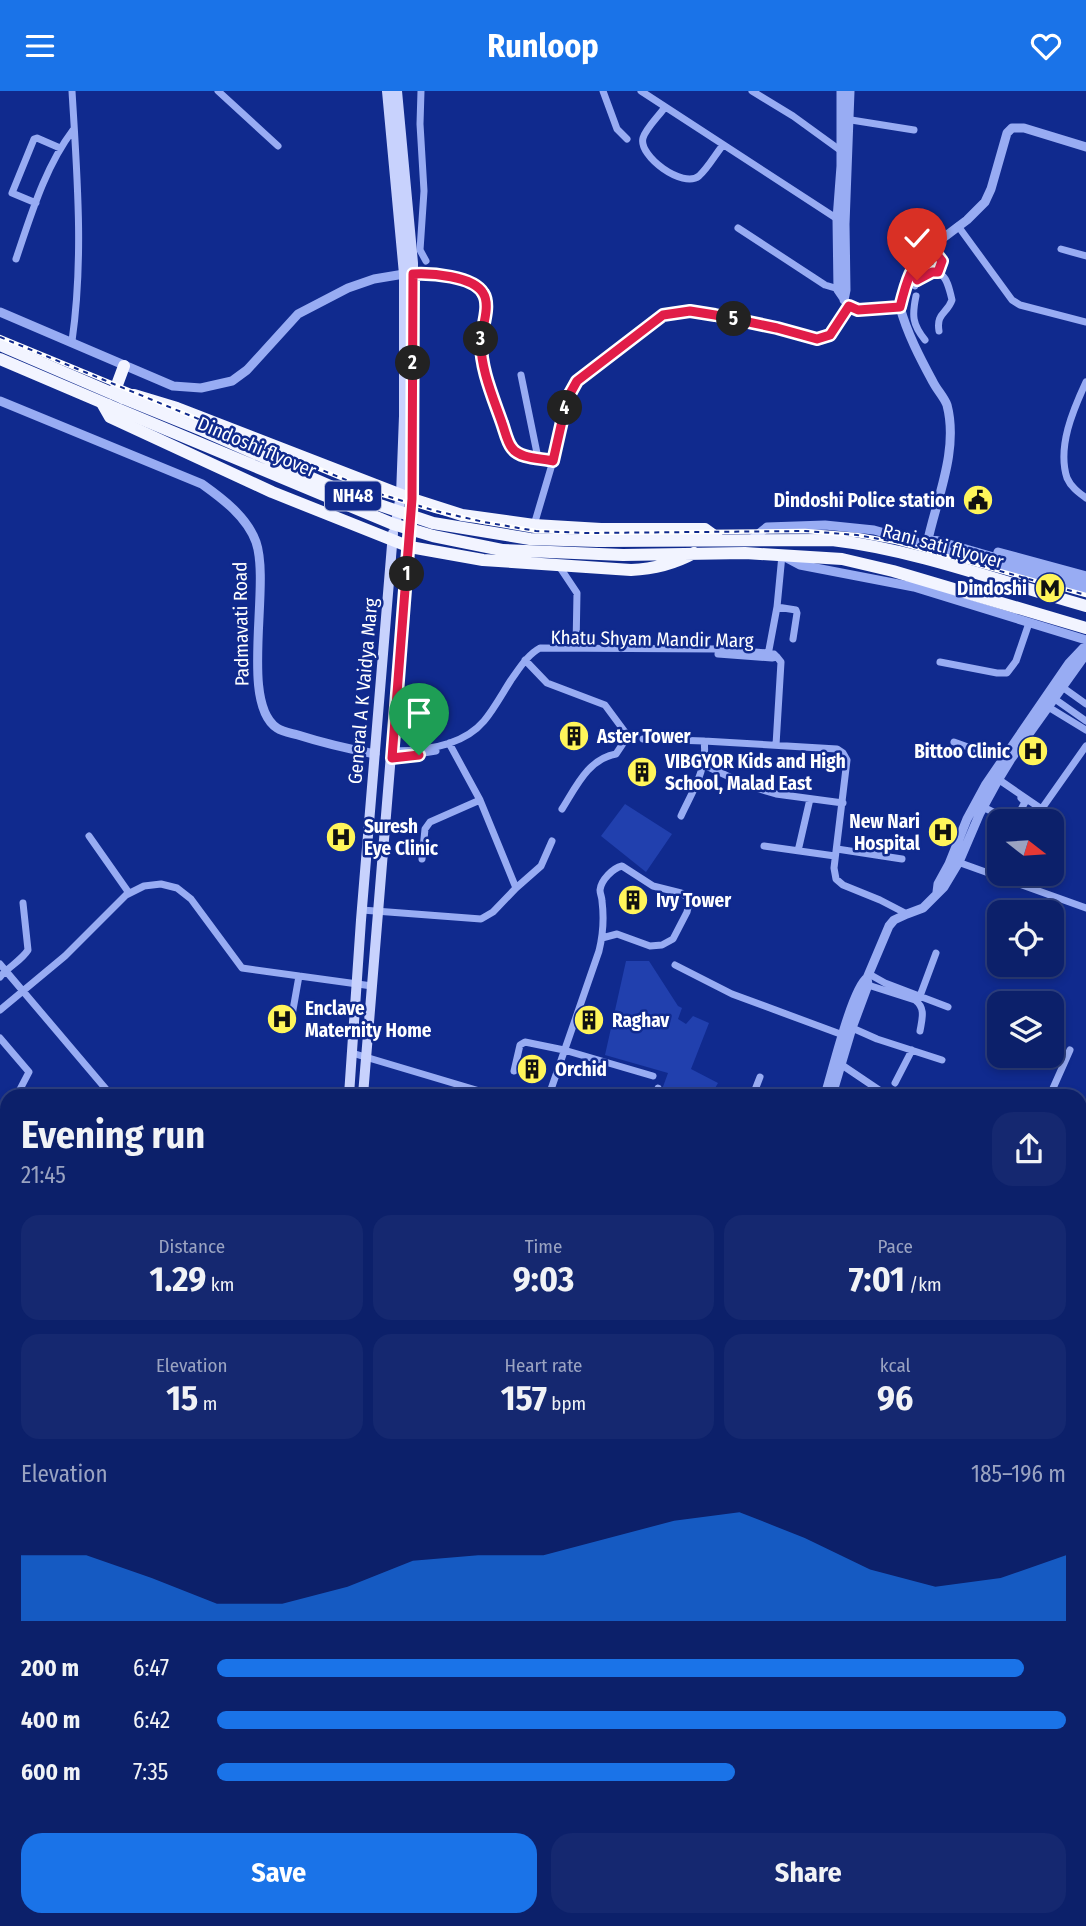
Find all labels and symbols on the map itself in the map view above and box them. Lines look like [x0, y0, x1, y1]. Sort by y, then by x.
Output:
pin [887, 208, 947, 280]
pin: 5 [716, 301, 752, 337]
pin: 3 [463, 321, 498, 357]
pin: 2 [396, 345, 430, 381]
pin: 4 [548, 391, 582, 425]
street label: Dindoshi flyover [194, 412, 320, 482]
road number: NH48 [325, 481, 381, 510]
public building icon: Dindoshi Police station [961, 483, 995, 517]
place label: Dindoshi Police station [774, 489, 955, 512]
street label: Rani sati flyover [880, 519, 1006, 573]
pin: 1 [390, 557, 424, 591]
street label: Padmavati Road [228, 562, 254, 686]
metro station icon: Dindoshi [1033, 571, 1067, 605]
place label: Dindoshi [957, 577, 1027, 600]
street label: General A K Vaidya Marg [343, 597, 383, 785]
street label: Khatu Shyam Mandir Marg [550, 626, 754, 652]
pin [389, 683, 449, 755]
building icon: Aster Tower [557, 719, 591, 753]
place label: Aster Tower [596, 725, 692, 748]
hospital icon: Bittoo Clinic [1016, 734, 1050, 768]
place label: Bittoo Clinic [914, 740, 1011, 763]
place label: VIBGYOR Kids and High School, Malad East [664, 750, 846, 795]
building icon: VIBGYOR Kids and High School, Malad East [625, 755, 659, 789]
north arrow [987, 809, 1064, 885]
place label: New Nari Hospital [849, 810, 921, 855]
place label: Suresh Eye Clinic [364, 815, 439, 860]
hospital icon: New Nari Hospital [926, 815, 960, 849]
hospital icon: Suresh Eye Clinic [324, 820, 358, 854]
building icon: Ivy Tower [616, 883, 650, 917]
place label: Ivy Tower [656, 889, 732, 912]
place label: Enclave Maternity Home [305, 997, 432, 1042]
hospital icon: Enclave Maternity Home [265, 1002, 299, 1036]
building icon: Raghav [572, 1003, 606, 1037]
place label: Raghav [612, 1009, 670, 1032]
building icon: Orchid [515, 1052, 549, 1086]
place label: Orchid [555, 1058, 607, 1081]

